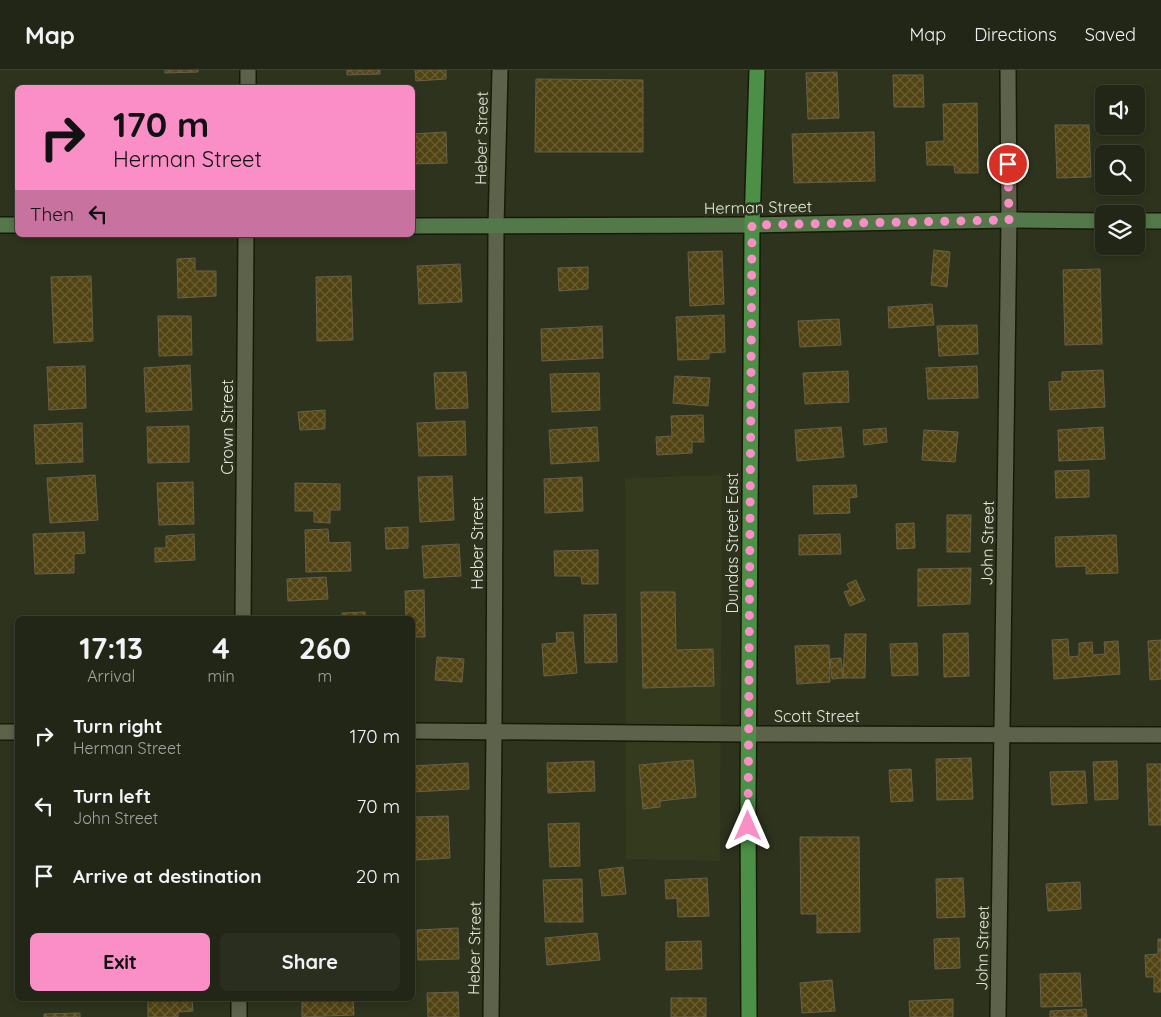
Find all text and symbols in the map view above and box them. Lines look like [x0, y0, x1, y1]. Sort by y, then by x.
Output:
text: Map [25, 20, 75, 50]
text: Map [909, 23, 946, 46]
text: Directions [974, 23, 1057, 46]
text: Saved [1085, 23, 1136, 46]
map controls [1095, 85, 1145, 255]
button: sound [1095, 85, 1145, 135]
street label: Heber Street [470, 91, 492, 185]
text: 170 m [113, 102, 209, 146]
icon: right [30, 105, 95, 170]
pin [987, 143, 1029, 185]
text: Herman Street [113, 145, 262, 173]
button: search [1095, 145, 1145, 195]
icon: arrive [994, 150, 1022, 178]
street label: Herman Street [704, 196, 812, 218]
icon: left [84, 200, 112, 228]
text: Then [30, 202, 74, 226]
button: layers [1095, 205, 1145, 255]
street label: Crown Street [217, 379, 237, 475]
street label: Dundas Street East [722, 473, 742, 613]
street label: Heber Street [467, 496, 487, 590]
street label: John Street [976, 500, 998, 586]
text: 17:13 [79, 629, 143, 667]
text: 4 [212, 629, 230, 667]
text: 260 [299, 629, 351, 667]
text: Arrival [87, 666, 135, 686]
text: min [207, 666, 235, 686]
text: m [318, 666, 332, 686]
street label: Scott Street [774, 706, 860, 726]
text: Turn right [73, 714, 162, 738]
icon: right [30, 722, 58, 750]
text: 170 m [349, 724, 400, 748]
text: Herman Street [73, 738, 181, 758]
text: Turn left [73, 784, 151, 808]
icon: left [30, 792, 58, 820]
text: 70 m [356, 794, 400, 818]
position arrow [721, 799, 773, 851]
text: John Street [73, 808, 158, 828]
icon: arrive [30, 862, 58, 890]
text: Arrive at destination [73, 864, 262, 888]
text: 20 m [356, 864, 400, 888]
street label: Heber Street [463, 901, 485, 995]
street label: John Street [971, 905, 993, 991]
button: Exit [30, 933, 210, 991]
button: Share [220, 933, 400, 991]

